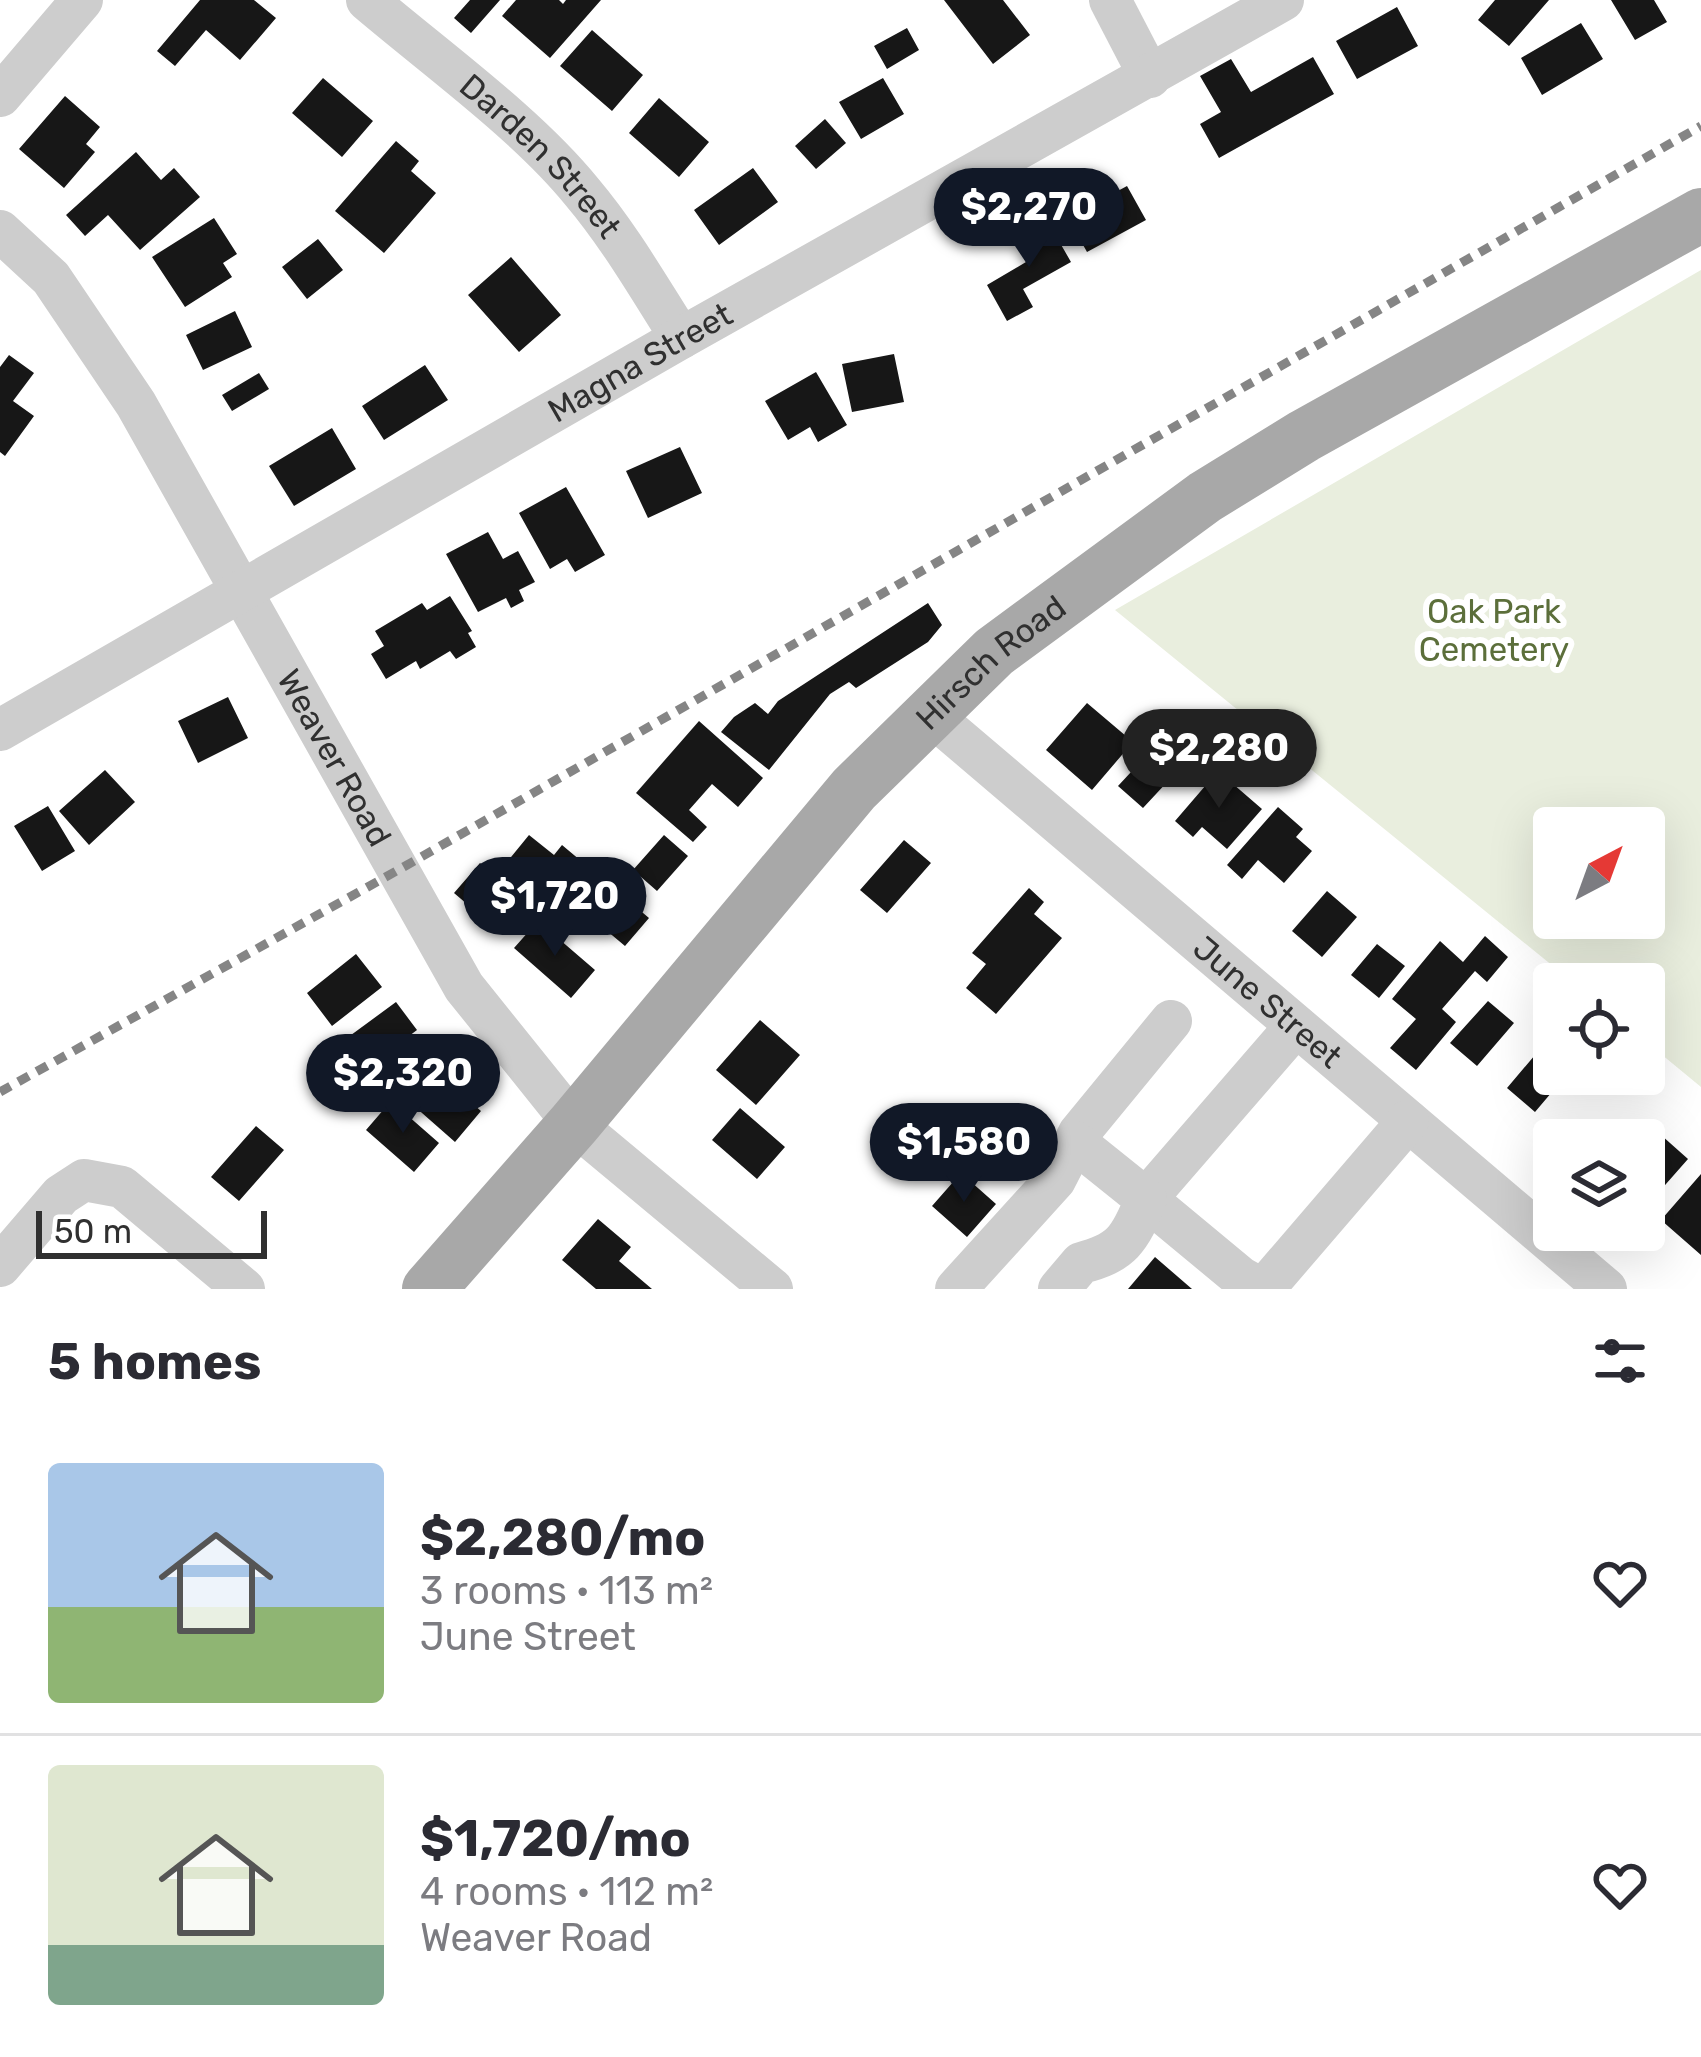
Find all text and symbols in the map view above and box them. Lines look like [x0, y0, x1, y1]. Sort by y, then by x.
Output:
street label: Darden Street [452, 65, 630, 245]
pin: $2,270 [931, 168, 1127, 270]
text: $2,270 [961, 184, 1097, 230]
street label: Magna Street [541, 294, 739, 430]
street label: Hirsch Road [907, 587, 1073, 737]
park label: Oak Park Cemetery [1419, 592, 1569, 669]
street label: Weaver Road [270, 662, 400, 853]
pin: $2,280 [1121, 709, 1317, 811]
text: $2,280 [1149, 725, 1289, 771]
north arrow [1533, 807, 1665, 939]
map controls [1533, 807, 1665, 1251]
pin: $1,720 [457, 857, 653, 959]
text: $1,720 [490, 873, 620, 919]
street label: June Street [1186, 928, 1350, 1076]
button: locate [1533, 963, 1665, 1095]
pin: $2,320 [305, 1034, 501, 1136]
text: $2,320 [333, 1050, 473, 1096]
pin: $1,580 [866, 1103, 1062, 1205]
text: $1,580 [897, 1119, 1031, 1165]
button: layers [1533, 1119, 1665, 1251]
scale bar [36, 1205, 267, 1258]
text: 50 m [54, 1212, 132, 1251]
icon: filters [1587, 1328, 1653, 1394]
text: 5 homes [48, 1331, 261, 1392]
text: $2,280/mo [420, 1507, 705, 1568]
icon: home [144, 1511, 288, 1655]
icon: heart [1587, 1550, 1653, 1616]
text: 3 rooms · 113 m² [420, 1568, 713, 1614]
text: June Street [420, 1614, 636, 1660]
text: $1,720/mo [420, 1808, 691, 1869]
icon: home [144, 1813, 288, 1957]
icon: heart [1587, 1852, 1653, 1918]
text: 4 rooms · 112 m² [420, 1869, 713, 1915]
text: Weaver Road [420, 1915, 652, 1961]

